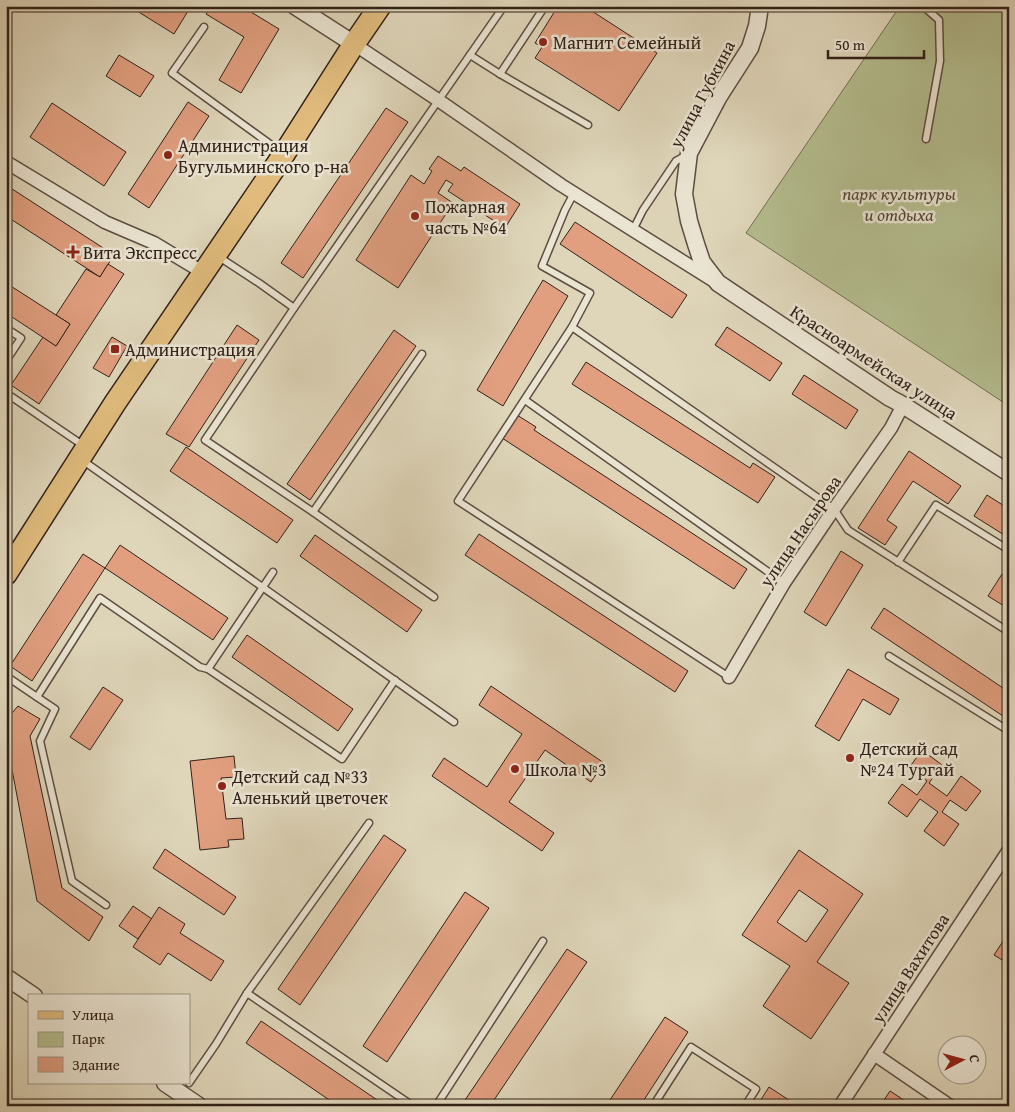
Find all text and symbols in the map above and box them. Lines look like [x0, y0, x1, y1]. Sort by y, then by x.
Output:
scale bar [828, 28, 924, 60]
place label: Магнит Семейный [553, 29, 701, 56]
text: 50 m [835, 34, 866, 55]
street label: улица Губкина [662, 35, 742, 154]
marker: Магнит Семейный [537, 36, 549, 48]
place label: Администрация Бугульминского р-на [178, 132, 349, 180]
marker: Администрация Бугульминского р-на [162, 149, 174, 161]
park label: парк культуры и отдыха [842, 180, 956, 228]
place label: Пожарная часть №64 [425, 193, 507, 241]
marker: Пожарная часть №64 [409, 210, 421, 222]
place label: Вита Экспресс [83, 239, 197, 266]
marker: Вита Экспресс [67, 246, 79, 258]
street label: Красноармейская улица [785, 298, 963, 427]
place label: Администрация [125, 336, 255, 363]
marker: Администрация [109, 343, 121, 355]
street label: улица Насырова [752, 469, 848, 593]
place label: Детский сад №24 Тургай [859, 735, 958, 783]
marker: Детский сад №24 Тургай [844, 752, 856, 764]
place label: Школа №3 [525, 756, 607, 783]
place label: Детский сад №33 Аленький цветочек [231, 763, 388, 811]
marker: Школа №3 [509, 763, 521, 775]
marker: Детский сад №33 Аленький цветочек [216, 780, 228, 792]
street label: улица Вахитова [864, 907, 956, 1029]
legend [28, 994, 190, 1084]
text: Улица [72, 1004, 115, 1025]
text: Парк [72, 1028, 105, 1049]
north arrow [938, 1034, 988, 1084]
text: Здание [72, 1054, 120, 1075]
text: С [965, 1054, 985, 1064]

